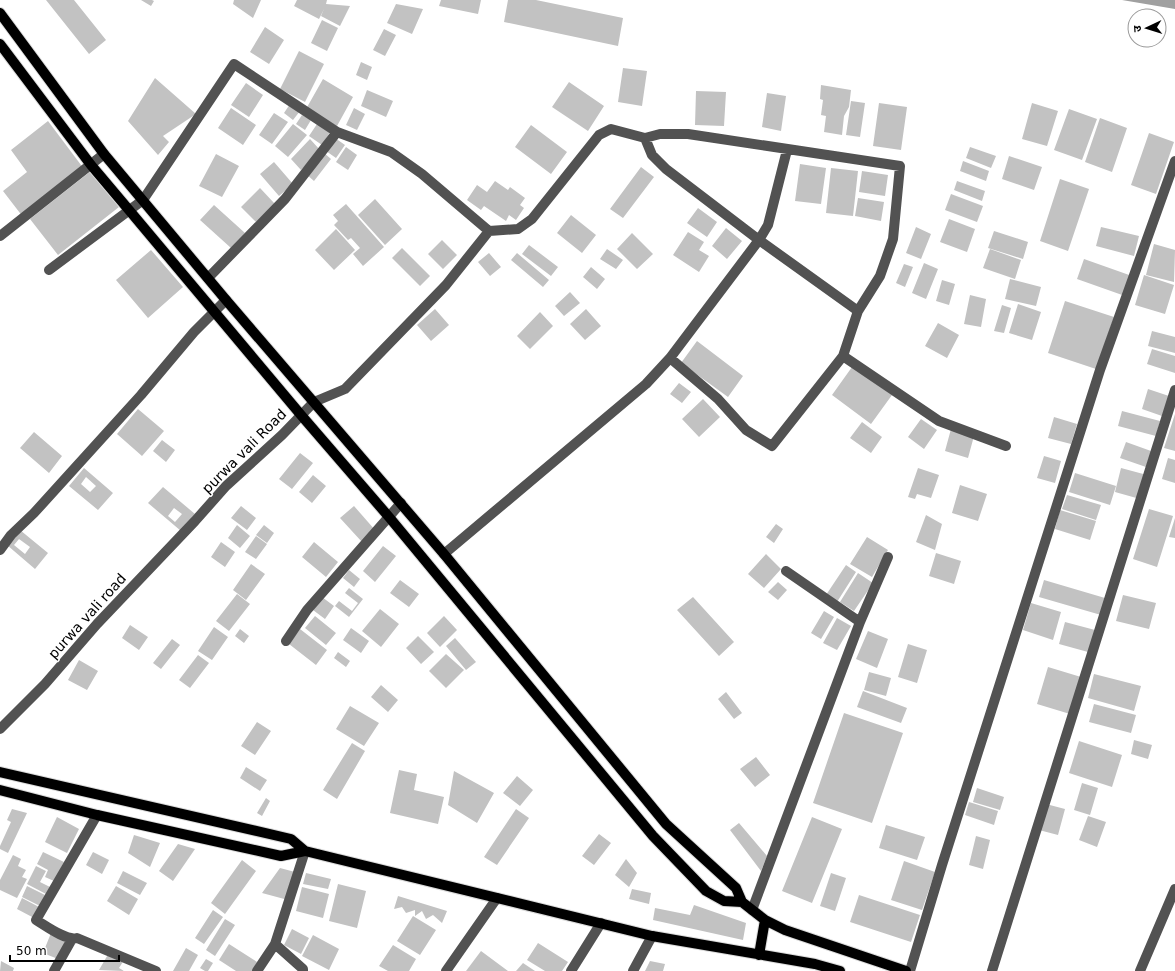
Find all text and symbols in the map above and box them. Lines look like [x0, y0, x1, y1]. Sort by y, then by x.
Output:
north arrow [1127, 8, 1167, 48]
text: उ [1131, 24, 1144, 32]
street label: purwa vali Road [199, 406, 289, 496]
street label: purwa vali road [45, 570, 129, 662]
scale bar [10, 937, 119, 963]
text: 50 m [16, 944, 47, 958]

